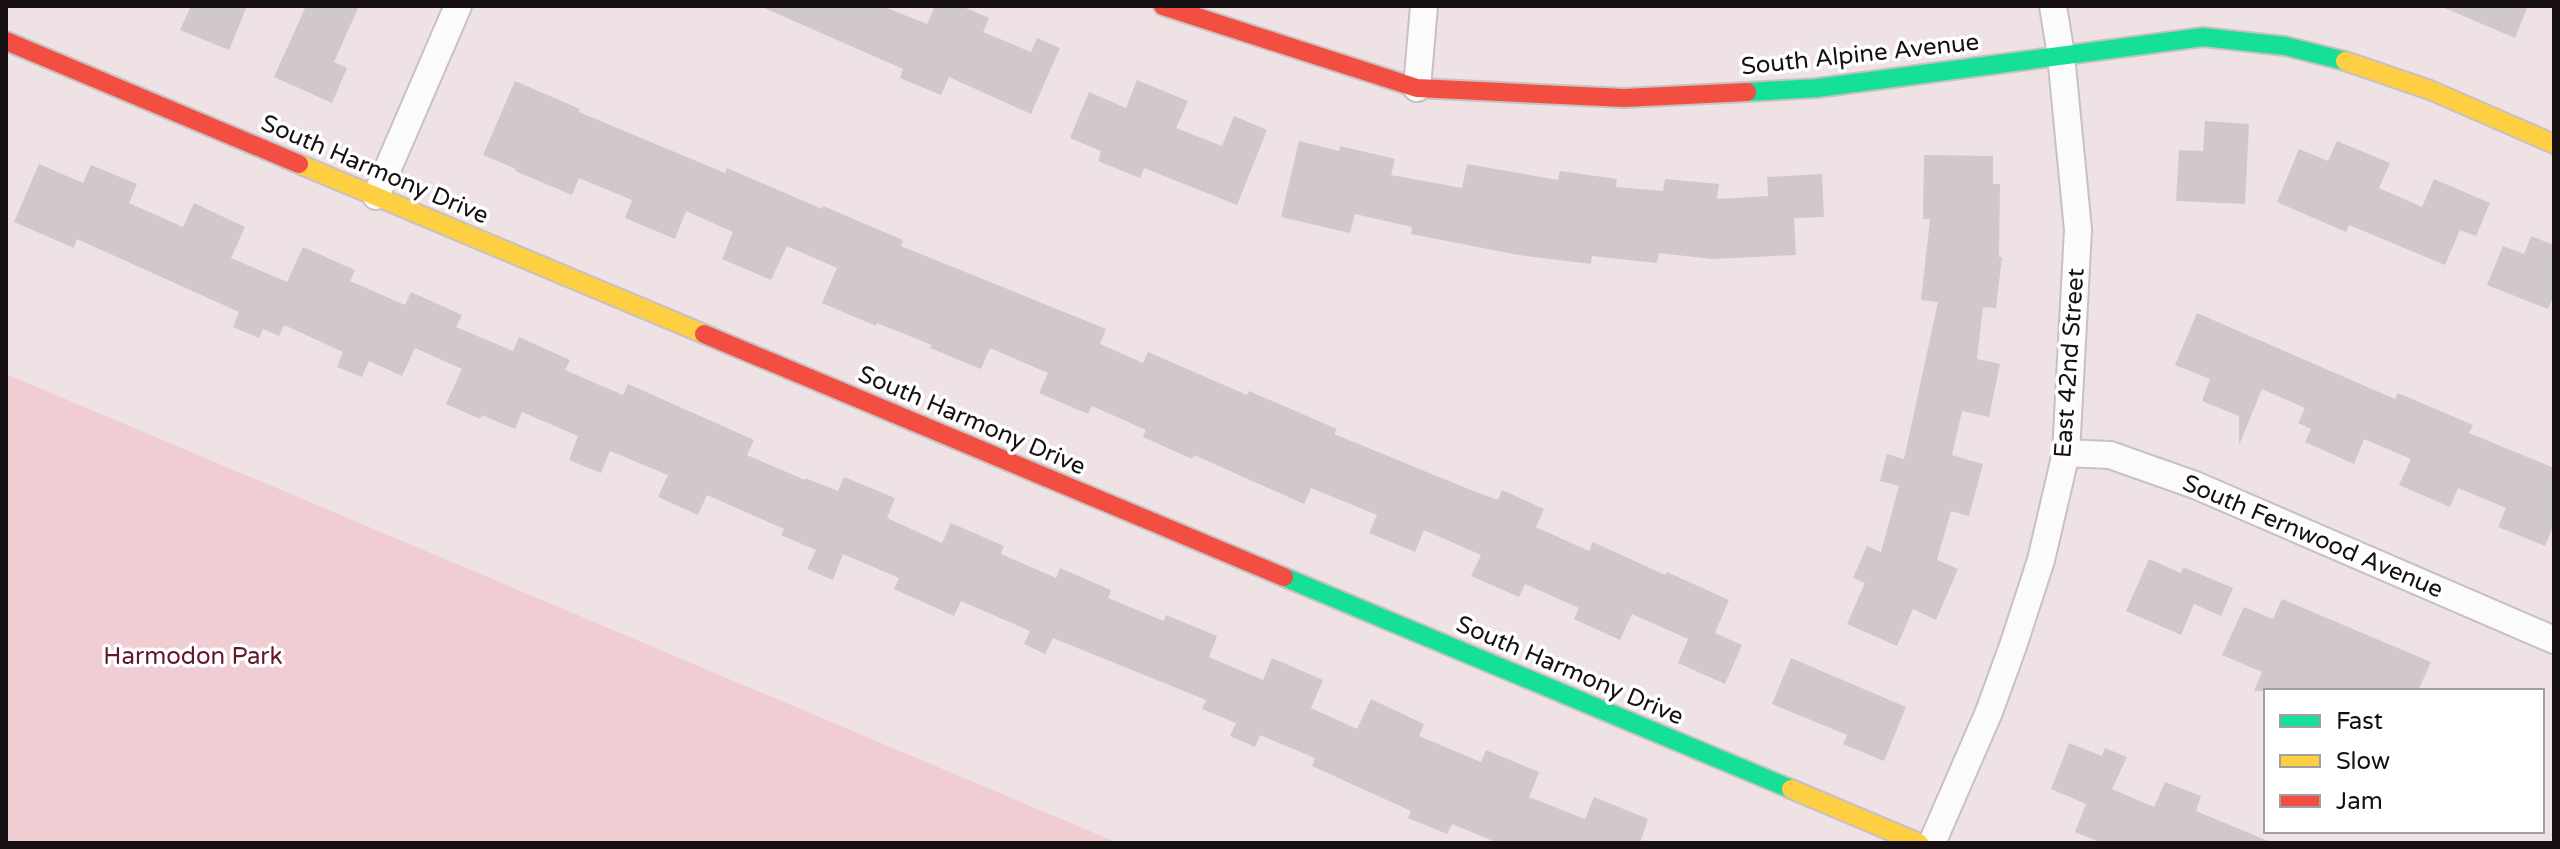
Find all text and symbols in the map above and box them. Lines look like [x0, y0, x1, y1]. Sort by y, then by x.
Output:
street label: South Alpine Avenue [1740, 28, 1981, 81]
street label: South Harmony Drive [257, 108, 493, 230]
street label: East 42nd Street [2048, 267, 2091, 459]
street label: South Harmony Drive [854, 359, 1090, 481]
street label: South Fernwood Avenue [2178, 468, 2447, 605]
street label: South Harmony Drive [1452, 609, 1688, 731]
park label: Harmodon Park [103, 642, 283, 671]
legend [2264, 689, 2544, 833]
text: Fast [2336, 707, 2383, 736]
text: Slow [2336, 747, 2390, 776]
text: Jam [2336, 787, 2383, 816]

